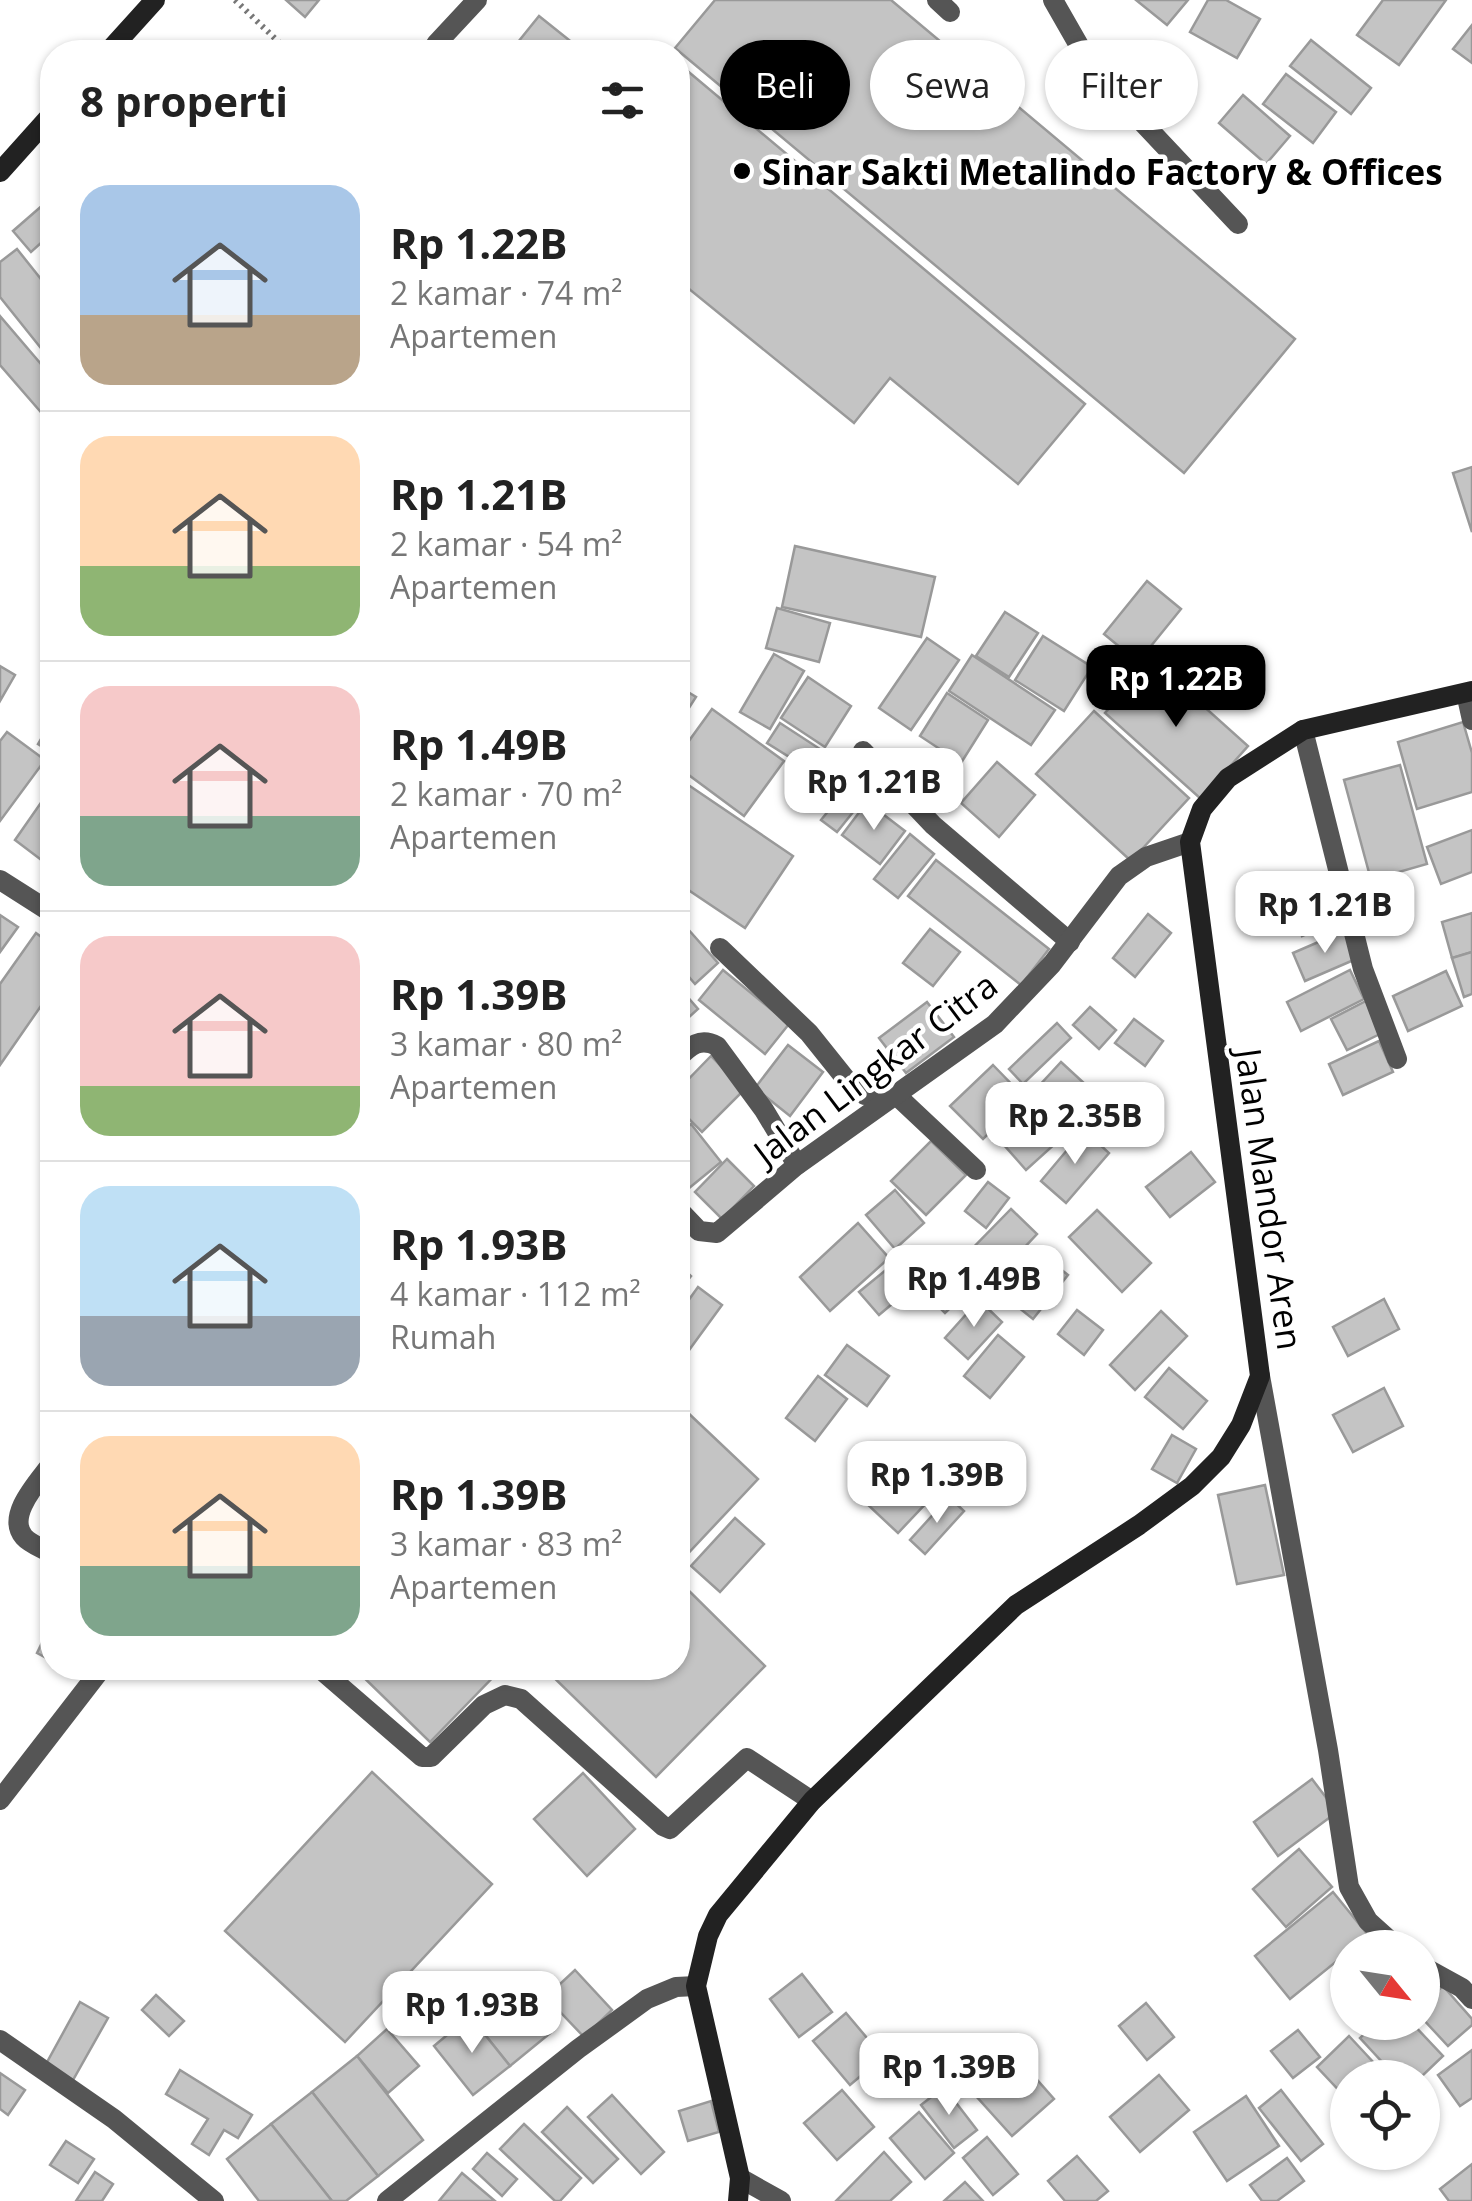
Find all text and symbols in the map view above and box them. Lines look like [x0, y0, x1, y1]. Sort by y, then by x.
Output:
chip: Beli [720, 40, 850, 130]
chip: Sewa [870, 40, 1025, 130]
chip: Filter [1045, 40, 1198, 130]
text: 8 properti [80, 72, 288, 129]
icon: filters [595, 73, 650, 128]
place label: Sinar Sakti Metalindo Factory & Offices [762, 148, 1443, 195]
marker: Sinar Sakti Metalindo Factory & Offices [731, 160, 753, 182]
text: Rp 1.22B [390, 214, 567, 271]
icon: home [160, 225, 280, 345]
text: 2 kamar · 74 m² [390, 271, 622, 314]
text: Apartemen [390, 314, 557, 357]
text: Rp 1.21B [390, 465, 567, 522]
icon: home [160, 476, 280, 596]
text: 2 kamar · 54 m² [390, 522, 622, 565]
text: Apartemen [390, 565, 557, 608]
pin: Rp 1.22B [1073, 645, 1279, 730]
text: Rp 1.22B [1108, 656, 1244, 699]
text: Rp 1.49B [390, 715, 567, 772]
icon: home [160, 726, 280, 846]
pin: Rp 1.21B [771, 748, 977, 833]
text: Rp 1.21B [806, 759, 942, 802]
text: 2 kamar · 70 m² [390, 772, 622, 815]
text: Apartemen [390, 815, 557, 858]
pin: Rp 1.21B [1222, 871, 1428, 956]
text: Rp 1.21B [1257, 882, 1393, 925]
street label: Jalan Lingkar Citra [741, 961, 1006, 1177]
text: Rp 1.39B [390, 965, 567, 1022]
icon: home [160, 976, 280, 1096]
text: 3 kamar · 80 m² [390, 1022, 622, 1065]
street label: Jalan Mandor Aren [1225, 1042, 1314, 1353]
text: Apartemen [390, 1065, 557, 1108]
pin: Rp 2.35B [972, 1082, 1178, 1167]
text: Rp 2.35B [1007, 1093, 1143, 1136]
text: Rp 1.93B [390, 1215, 567, 1272]
icon: home [160, 1226, 280, 1346]
pin: Rp 1.49B [871, 1245, 1077, 1330]
text: Rp 1.49B [906, 1256, 1042, 1299]
text: 4 kamar · 112 m² [390, 1272, 641, 1315]
text: Rumah [390, 1315, 496, 1358]
pin: Rp 1.39B [834, 1441, 1040, 1526]
text: Rp 1.39B [869, 1452, 1005, 1495]
text: Rp 1.39B [390, 1465, 567, 1522]
icon: home [160, 1476, 280, 1596]
text: 3 kamar · 83 m² [390, 1522, 622, 1565]
text: Apartemen [390, 1565, 557, 1608]
north arrow [1330, 1930, 1440, 2040]
map controls [1330, 1930, 1440, 2170]
pin: Rp 1.93B [369, 1971, 575, 2056]
text: Rp 1.93B [404, 1982, 540, 2025]
pin: Rp 1.39B [846, 2033, 1052, 2118]
text: Rp 1.39B [881, 2044, 1017, 2087]
button: locate [1330, 2060, 1440, 2170]

